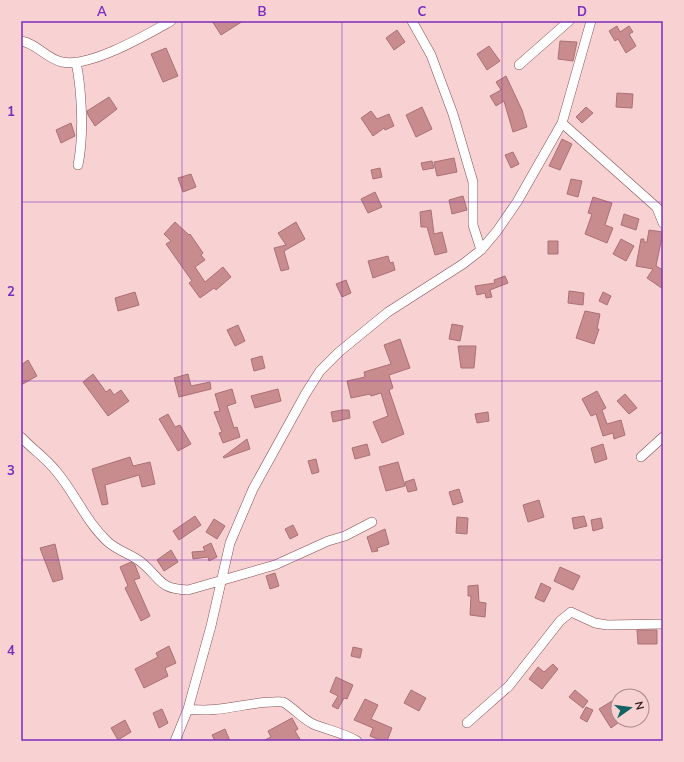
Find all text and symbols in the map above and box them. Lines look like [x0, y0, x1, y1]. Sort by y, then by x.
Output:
text: A [97, 3, 107, 19]
text: B [258, 3, 267, 19]
text: C [418, 3, 427, 19]
text: D [577, 3, 587, 19]
text: 1 [7, 103, 15, 119]
text: 2 [7, 283, 15, 299]
text: 3 [7, 462, 15, 478]
text: 4 [7, 642, 15, 658]
north arrow [610, 688, 650, 728]
text: N [632, 700, 648, 711]

